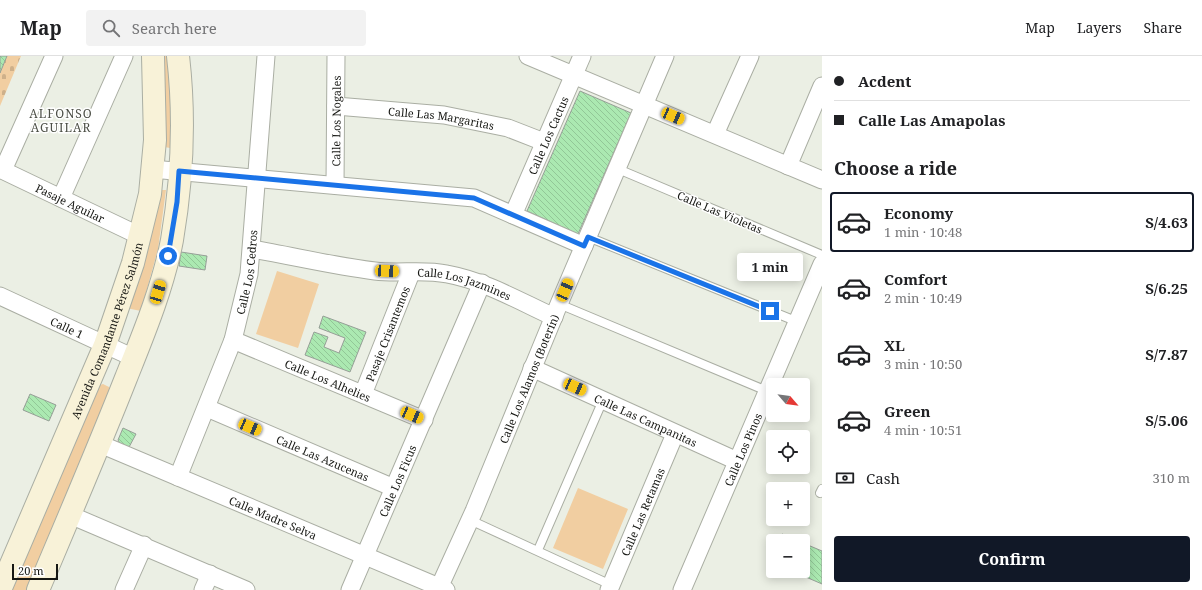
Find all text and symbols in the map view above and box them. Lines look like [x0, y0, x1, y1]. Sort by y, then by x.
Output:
search box [86, 10, 366, 46]
text: Map [20, 15, 62, 41]
icon: search [100, 17, 122, 39]
text: Search here [132, 18, 217, 38]
text: Map [1025, 18, 1055, 37]
text: Layers [1077, 18, 1122, 37]
text: Share [1144, 18, 1182, 37]
text: Acdent [858, 71, 911, 91]
street label: Calle Los Nogales [328, 76, 343, 166]
street label: Calle Los Cactus [524, 94, 571, 177]
street label: Calle Las Margaritas [388, 103, 496, 133]
district label: ALFONSO AGUILAR [29, 105, 93, 136]
car [660, 106, 686, 126]
text: Calle Las Amapolas [858, 110, 1005, 130]
text: Choose a ride [834, 156, 957, 180]
street label: Pasaje Aguilar [33, 180, 108, 226]
street label: Calle Las Violetas [675, 187, 765, 237]
text: Economy [884, 203, 953, 223]
icon: car [836, 204, 872, 240]
text: S/4.63 [1145, 212, 1188, 232]
text: 1 min · 10:48 [884, 223, 962, 241]
street label: Calle Los Cedros [232, 229, 260, 316]
street label: Avenida Comandante Pérez Salmón [67, 241, 145, 421]
route start [159, 247, 177, 265]
callout: 1 min [737, 253, 803, 281]
text: 1 min [752, 258, 788, 276]
car [375, 264, 399, 278]
street label: Calle Los Jazmines [417, 264, 514, 303]
text: Comfort [884, 269, 947, 289]
icon: car [836, 270, 872, 306]
car [555, 277, 575, 303]
text: S/6.25 [1145, 278, 1188, 298]
car [149, 279, 167, 305]
street label: Pasaje Crisantemos [361, 284, 413, 383]
text: 2 min · 10:49 [884, 289, 962, 307]
route end [761, 302, 779, 320]
street label: Calle Los Alamos (Boterín) [495, 312, 562, 445]
street label: Calle 1 [48, 313, 86, 341]
text: XL [884, 335, 905, 355]
icon: car [836, 336, 872, 372]
text: S/7.87 [1145, 344, 1188, 364]
street label: Calle Los Alhelies [283, 355, 373, 404]
text: 3 min · 10:50 [884, 355, 962, 373]
car [562, 377, 588, 397]
north arrow [766, 378, 810, 422]
map controls [766, 378, 810, 578]
street label: Calle Las Campanitas [592, 390, 700, 450]
text: Green [884, 401, 931, 421]
icon: car [836, 402, 872, 438]
car [399, 405, 425, 425]
street label: Calle Los Pinos [720, 410, 765, 488]
text: S/5.06 [1145, 410, 1188, 430]
car [237, 417, 263, 437]
text: 4 min · 10:51 [884, 421, 962, 439]
button: locate [766, 430, 810, 474]
street label: Calle Las Azucenas [274, 431, 372, 484]
street label: Calle Los Ficus [375, 442, 419, 519]
street label: Calle Las Retamas [617, 465, 667, 558]
icon: cash [834, 467, 856, 489]
text: Cash [866, 468, 900, 488]
text: 310 m [1153, 469, 1190, 487]
button: + [766, 482, 810, 526]
street label: Calle Madre Selva [227, 492, 319, 542]
button: − [766, 534, 810, 578]
button: Confirm [834, 536, 1190, 582]
scale bar [12, 562, 58, 581]
text: 20 m [18, 563, 44, 578]

